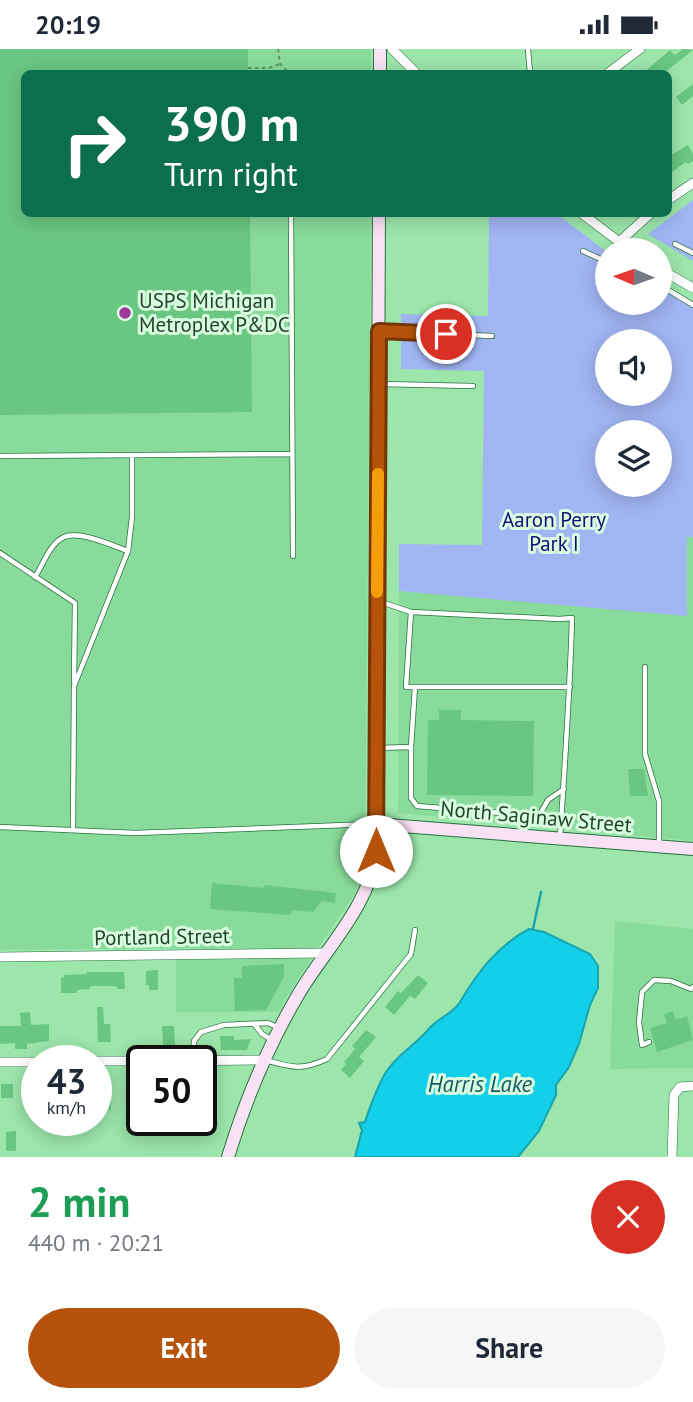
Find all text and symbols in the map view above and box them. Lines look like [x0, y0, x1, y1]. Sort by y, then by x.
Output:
text: 20:19 [35, 8, 101, 41]
text: 390 m [164, 91, 299, 155]
icon: right [49, 98, 140, 189]
text: Turn right [164, 153, 298, 195]
north arrow [595, 238, 672, 315]
map controls [595, 238, 672, 497]
place label: USPS Michigan Metroplex P&DC [139, 287, 290, 338]
pin [416, 304, 476, 364]
marker: USPS Michigan Metroplex P&DC [117, 305, 133, 321]
icon: arrive [427, 315, 465, 353]
button: sound [595, 329, 672, 406]
button: layers [595, 420, 672, 497]
park label: Aaron Perry Park I [502, 506, 606, 557]
street label: North Saginaw Street [439, 795, 633, 838]
position arrow [339, 814, 413, 888]
street label: Portland Street [94, 922, 230, 951]
speed limit sign: 50 [126, 1045, 217, 1136]
text: 43 [47, 1058, 86, 1104]
water label: Harris Lake [428, 1069, 533, 1098]
text: km/h [47, 1096, 86, 1119]
text: 2 min [28, 1174, 130, 1229]
button: close [591, 1180, 665, 1254]
text: 440 m · 20:21 [28, 1228, 164, 1257]
button: Exit [28, 1308, 340, 1388]
button: Share [354, 1308, 665, 1388]

